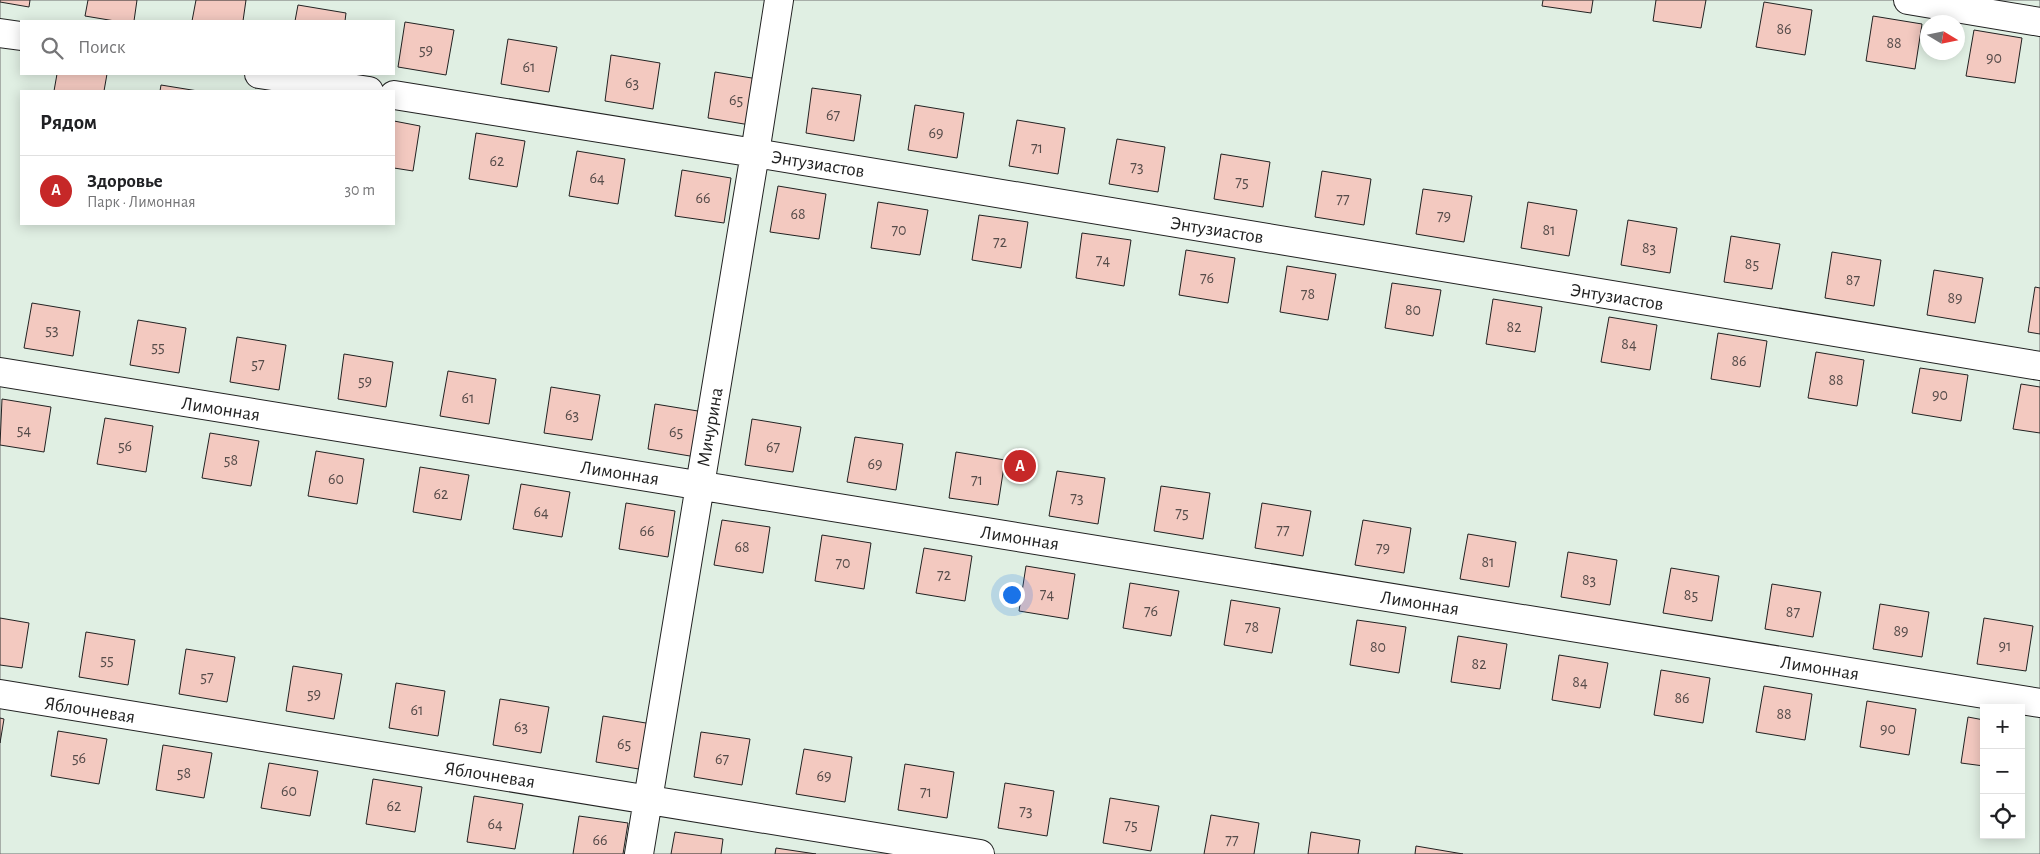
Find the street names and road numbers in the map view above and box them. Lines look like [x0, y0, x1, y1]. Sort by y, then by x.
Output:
street label: Энтузиастов [770, 148, 866, 181]
street label: Энтузиастов [1169, 214, 1265, 247]
street label: Энтузиастов [1569, 281, 1665, 314]
street label: Мичурина [694, 386, 727, 468]
street label: Лимонная [180, 394, 261, 425]
street label: Лимонная [579, 458, 660, 489]
street label: Лимонная [979, 523, 1060, 554]
street label: Лимонная [1379, 588, 1460, 619]
street label: Лимонная [1779, 653, 1860, 684]
street label: Яблочневая [43, 694, 136, 727]
street label: Яблочневая [443, 759, 536, 792]

